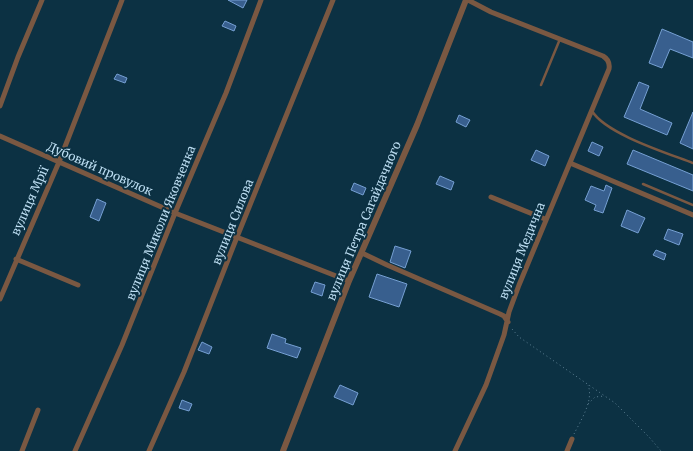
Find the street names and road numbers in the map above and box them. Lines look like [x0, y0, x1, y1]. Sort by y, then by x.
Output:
street label: Дубовий провулок [45, 139, 156, 199]
street label: вулиця Петра Сагайдачного [323, 139, 404, 303]
street label: вулиця Миколи Яковченка [123, 143, 199, 302]
street label: вулиця Мрії [8, 164, 51, 238]
street label: вулиця Силова [209, 176, 257, 267]
street label: вулиця Медична [495, 200, 548, 301]

